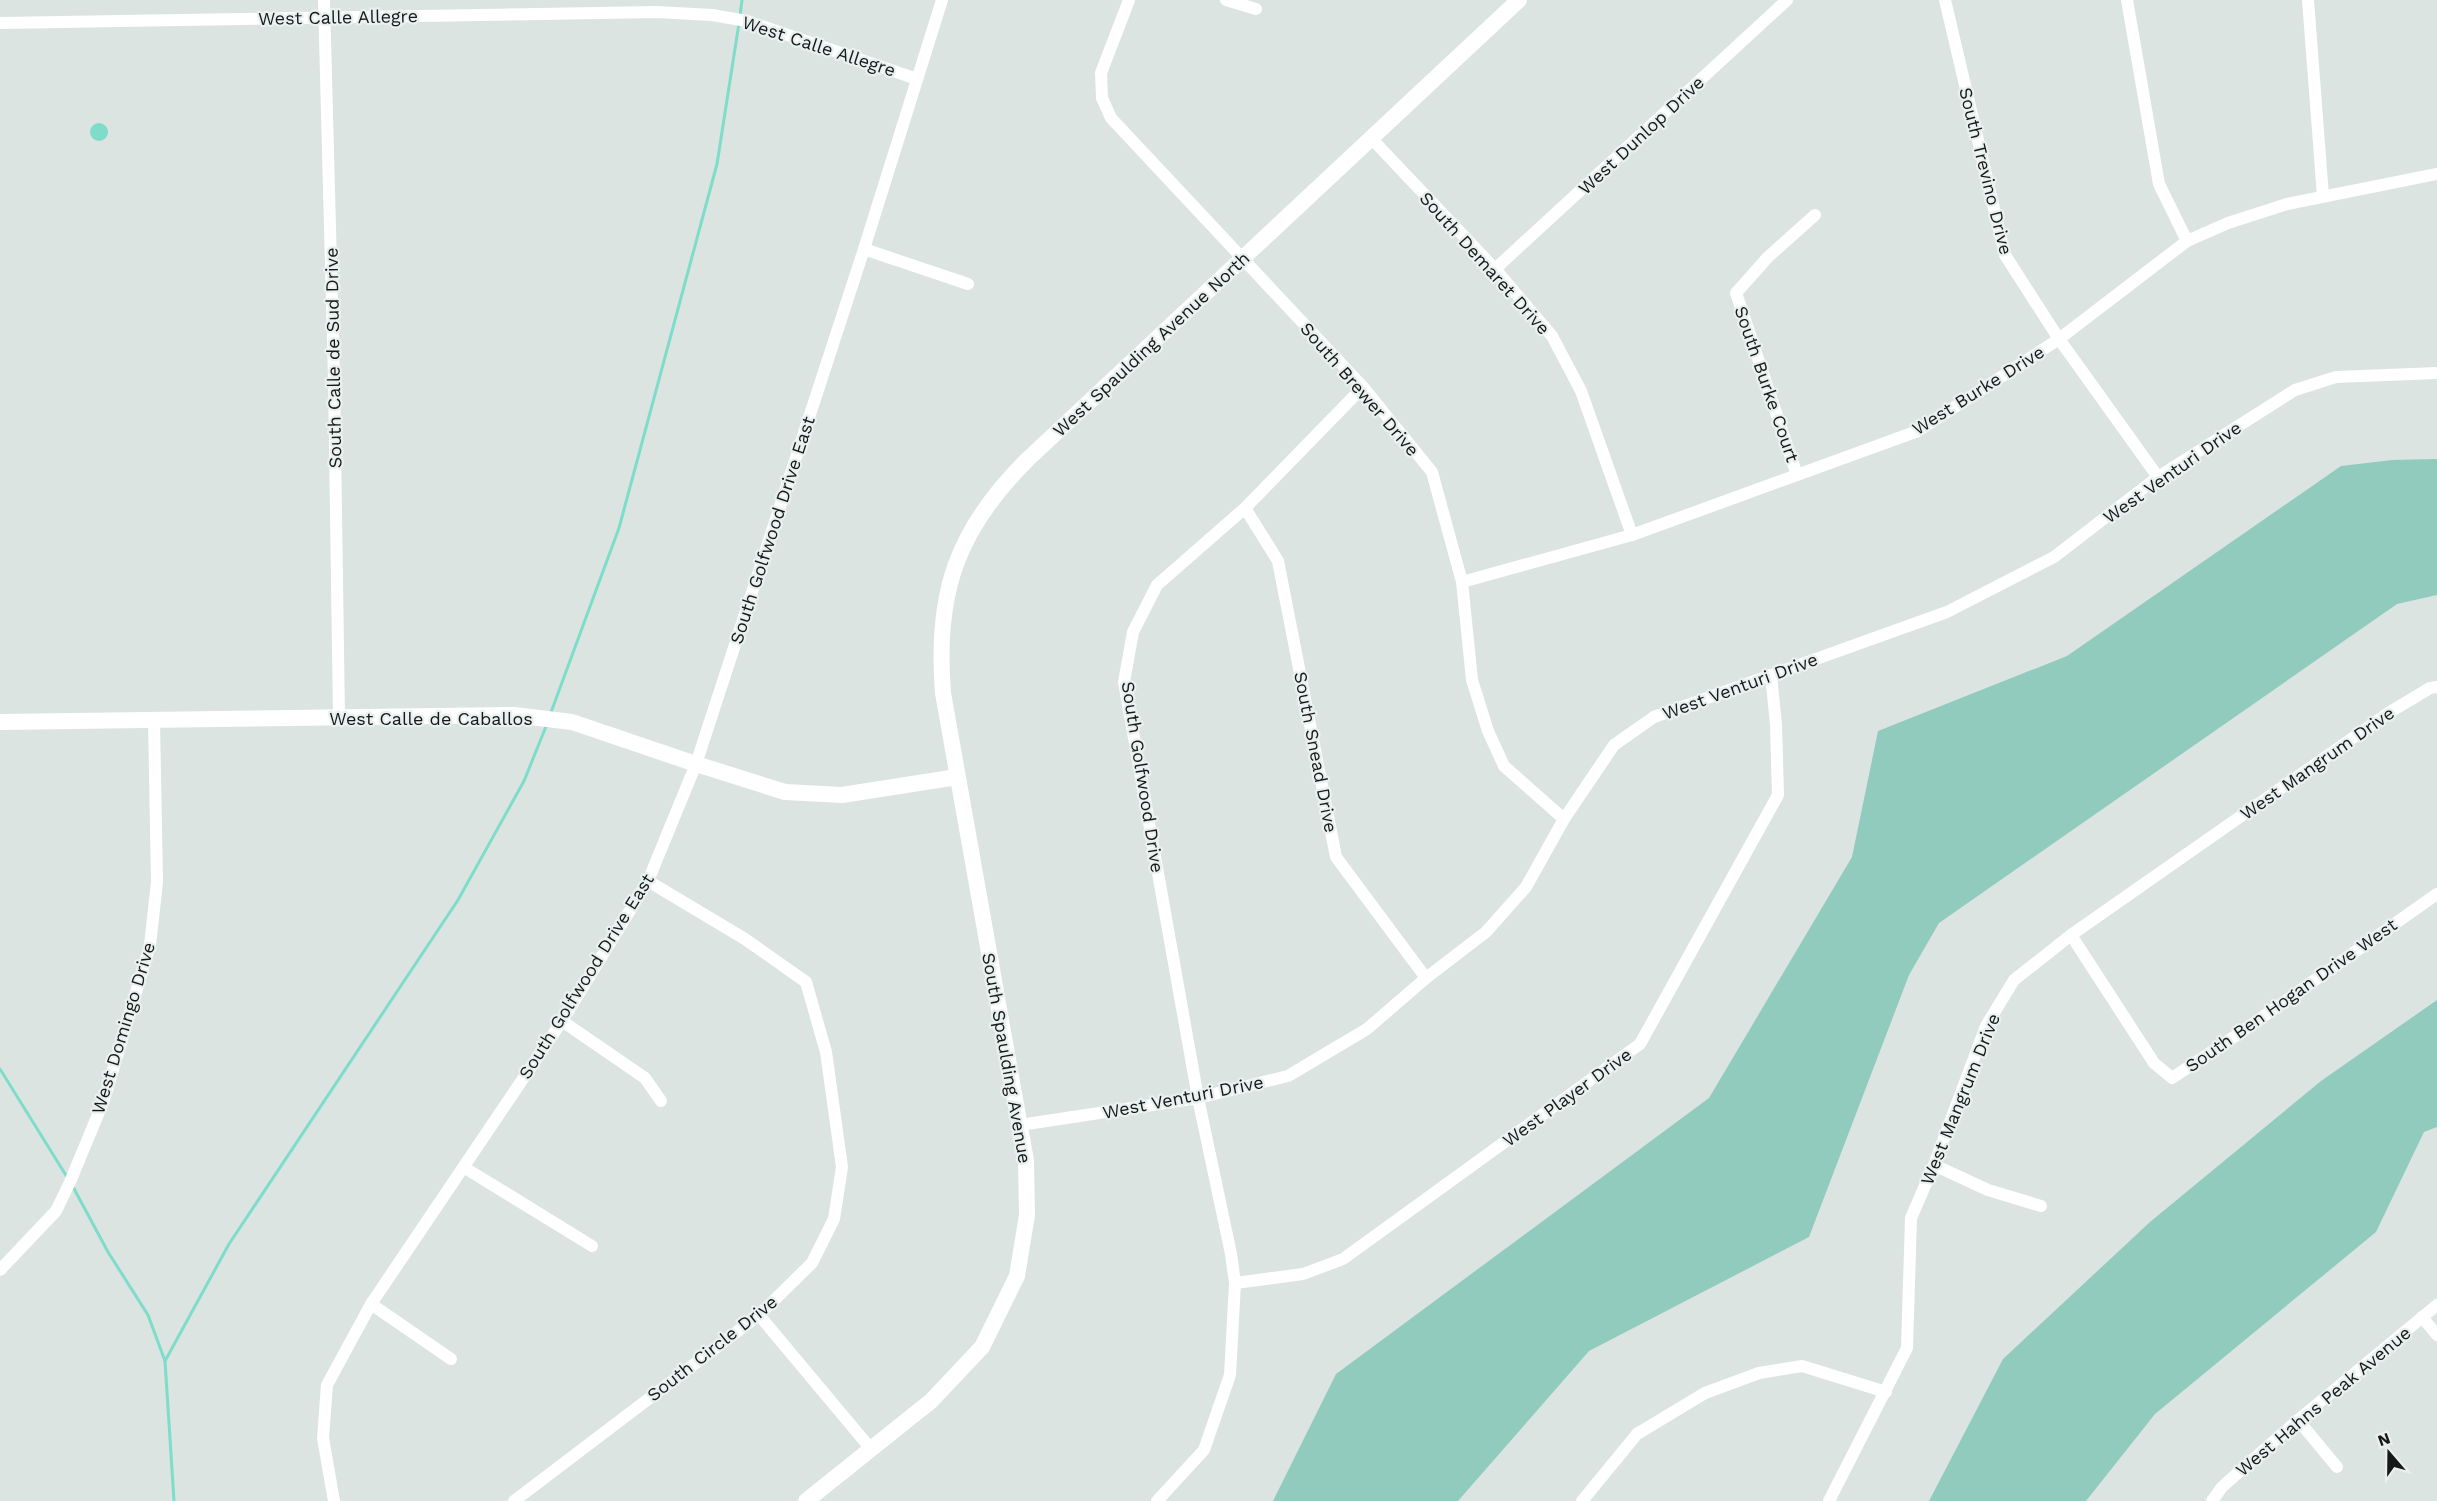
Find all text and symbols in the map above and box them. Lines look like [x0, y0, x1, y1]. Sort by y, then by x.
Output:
street label: West Calle Allegre [258, 5, 418, 29]
street label: West Calle Allegre [740, 11, 898, 81]
street label: West Dunlop Drive [1574, 71, 1708, 199]
street label: South Trevino Drive [1955, 85, 2017, 257]
street label: South Demaret Drive [1415, 187, 1555, 339]
street label: South Calle de Sud Drive [321, 247, 345, 469]
street label: West Spaulding Avenue North [1048, 247, 1254, 441]
street label: South Burke Court [1730, 303, 1804, 465]
street label: South Brewer Drive [1296, 318, 1424, 460]
street label: West Burke Drive [1908, 341, 2048, 439]
street label: South Golfwood Drive East [725, 413, 819, 646]
street label: West Venturi Drive [2099, 416, 2245, 528]
street label: West Venturi Drive [1660, 648, 1820, 724]
street label: South Snead Drive [1290, 670, 1342, 834]
street label: South Golfwood Drive [1118, 680, 1168, 874]
street label: West Mangrum Drive [2236, 702, 2398, 824]
street label: West Calle de Caballos [329, 708, 533, 729]
street label: South Golfwood Drive East [514, 869, 658, 1083]
street label: South Ben Hogan Drive West [2181, 914, 2401, 1076]
street label: West Domingo Drive [87, 940, 159, 1116]
street label: South Spaulding Avenue [978, 951, 1036, 1165]
street label: West Mangrum Drive [1916, 1010, 2004, 1188]
street label: West Player Drive [1499, 1043, 1635, 1151]
street label: West Venturi Drive [1101, 1071, 1265, 1123]
street label: South Circle Drive [643, 1291, 781, 1405]
street label: West Hahns Peak Avenue [2231, 1322, 2415, 1480]
north arrow [2359, 1423, 2419, 1483]
text: N [2375, 1428, 2393, 1450]

